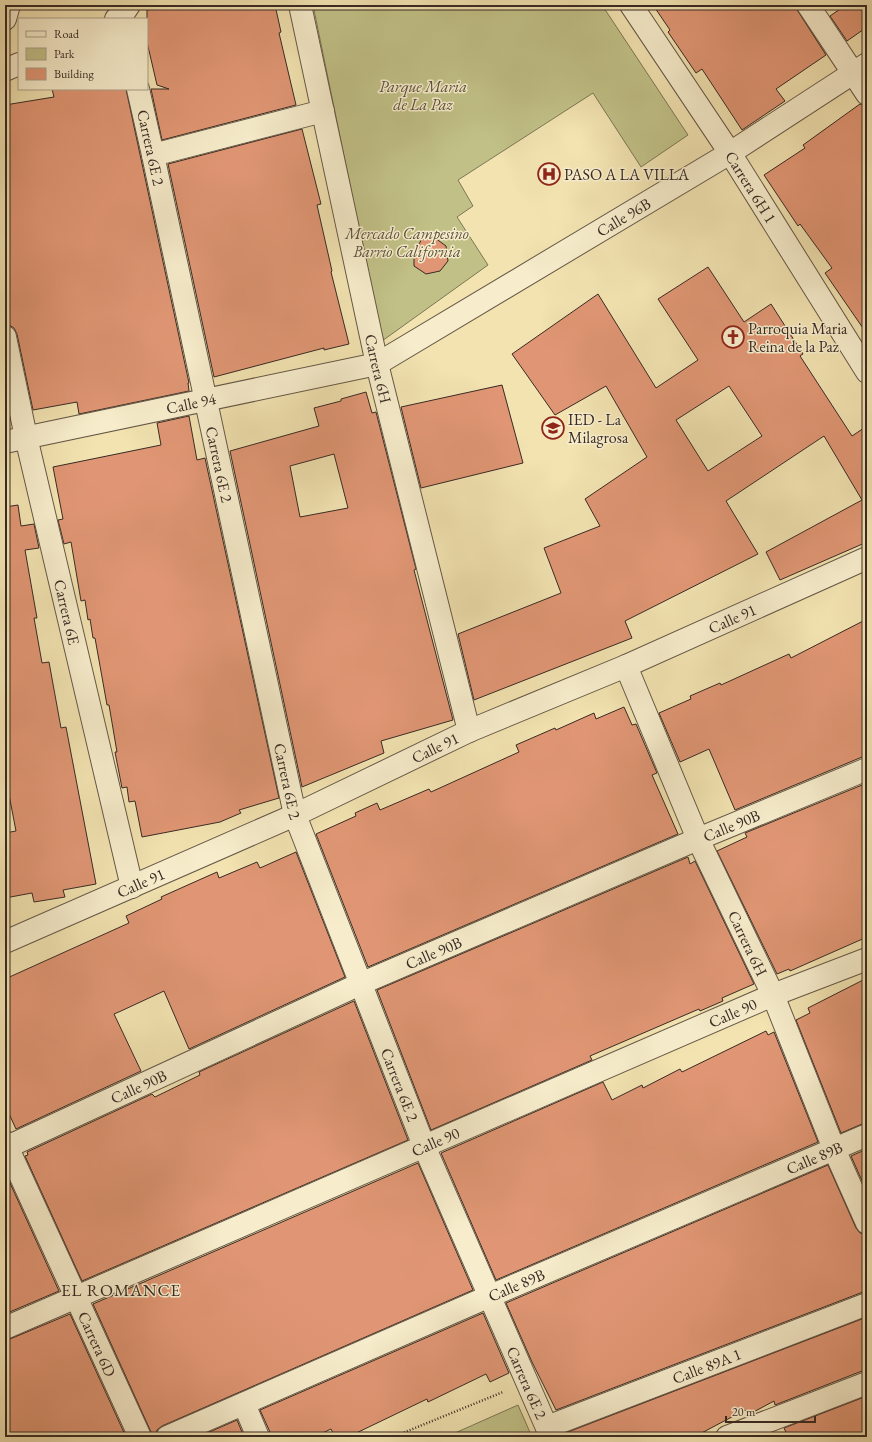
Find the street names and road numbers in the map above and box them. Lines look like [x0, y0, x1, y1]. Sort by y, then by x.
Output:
street label: Carrera 6E 2 [132, 107, 170, 188]
street label: Carrera 6H 1 [721, 147, 782, 227]
street label: Calle 96B [592, 192, 654, 241]
street label: Carrera 6H [360, 332, 397, 405]
street label: Calle 94 [164, 388, 218, 418]
street label: Carrera 6E 2 [201, 424, 238, 505]
street label: Carrera 6E [49, 577, 85, 647]
street label: Calle 91 [705, 599, 759, 638]
street label: Calle 91 [408, 727, 462, 768]
street label: Carrera 6E 2 [269, 741, 306, 823]
street label: Calle 90B [700, 804, 763, 846]
street label: Calle 91 [113, 863, 168, 902]
street label: Carrera 6H [723, 907, 773, 979]
street label: Calle 90B [402, 931, 465, 974]
street label: Calle 90 [705, 993, 760, 1032]
street label: Carrera 6E 2 [376, 1045, 424, 1125]
street label: Calle 90B [107, 1064, 170, 1108]
street label: Calle 90 [408, 1122, 463, 1161]
street label: Calle 89B [783, 1136, 846, 1179]
street label: Calle 89B [485, 1263, 548, 1306]
street label: Carrera 6D [73, 1308, 121, 1380]
street label: Carrera 6E 2 [502, 1343, 552, 1422]
street label: Calle 89A 1 [669, 1343, 744, 1388]

